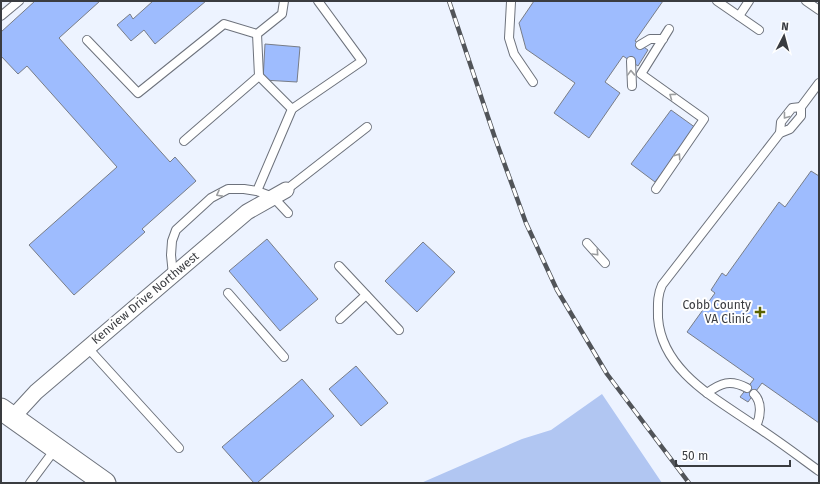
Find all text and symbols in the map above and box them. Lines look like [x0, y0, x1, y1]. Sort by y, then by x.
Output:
north arrow [764, 16, 804, 56]
text: N [781, 20, 789, 33]
one-way arrow [627, 70, 635, 76]
one-way arrow [670, 94, 677, 101]
one-way arrow [784, 111, 791, 118]
one-way arrow [673, 154, 680, 161]
one-way arrow [216, 189, 223, 197]
street label: Kenview Drive Northwest [89, 249, 202, 347]
one-way arrow [591, 249, 598, 256]
place label: Cobb County VA Clinic [682, 298, 751, 326]
marker: Cobb County VA Clinic [754, 306, 766, 318]
scale bar [676, 442, 790, 468]
text: 50 m [682, 449, 708, 463]

